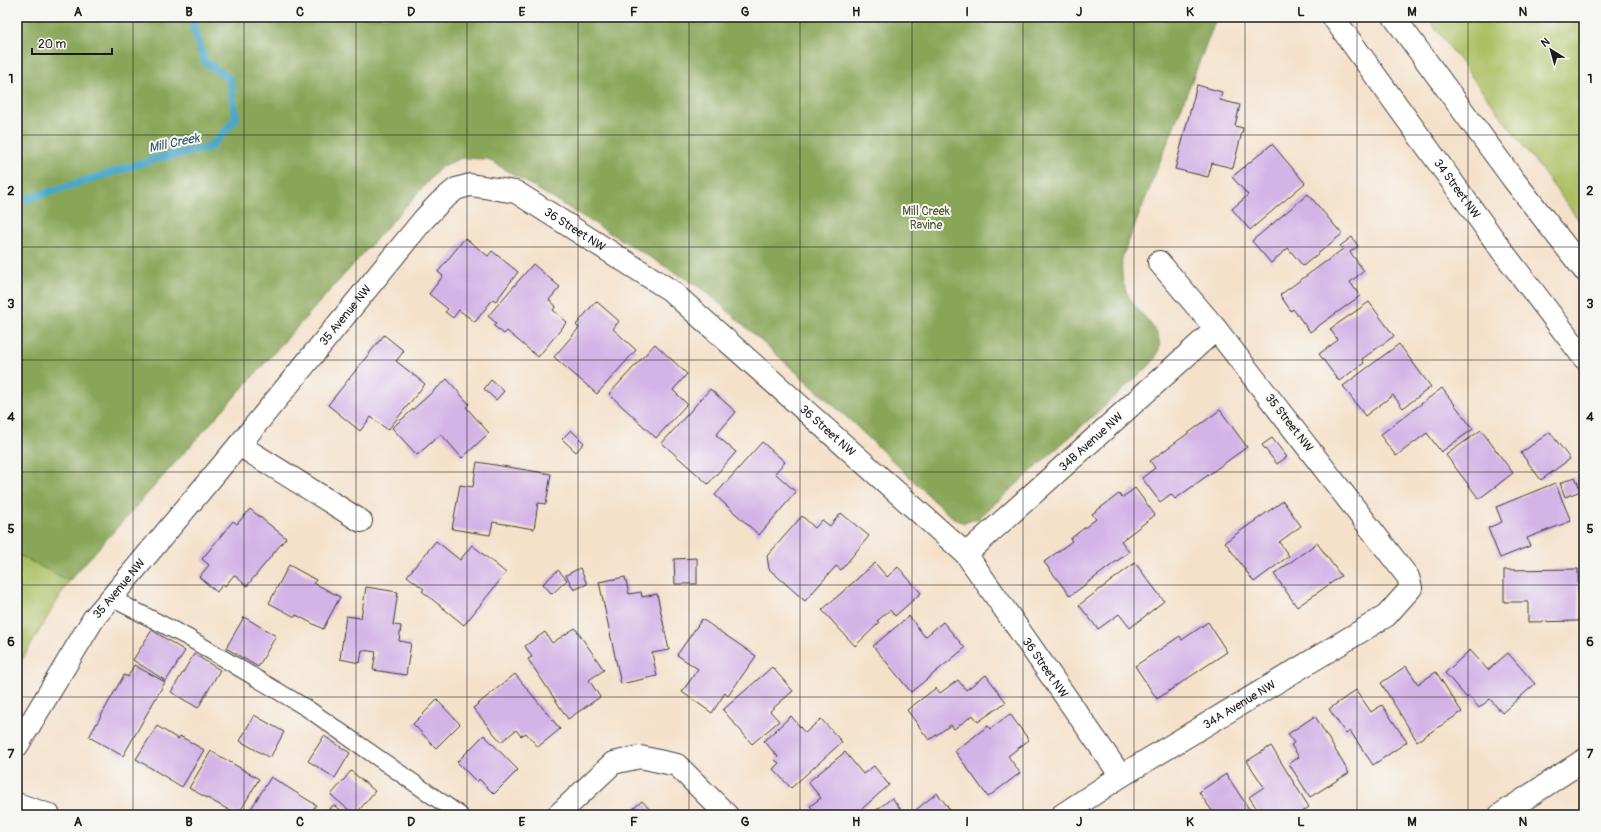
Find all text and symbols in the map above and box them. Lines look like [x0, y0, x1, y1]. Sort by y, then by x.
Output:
text: A [74, 4, 83, 20]
text: B [185, 4, 193, 20]
text: C [296, 4, 304, 20]
text: D [407, 4, 415, 20]
text: E [519, 4, 526, 20]
text: F [630, 4, 638, 20]
text: G [741, 4, 750, 20]
text: H [852, 4, 860, 20]
text: I [965, 4, 969, 20]
text: J [1076, 4, 1082, 20]
text: K [1186, 4, 1194, 20]
text: L [1297, 4, 1305, 20]
text: M [1407, 4, 1417, 20]
text: N [1519, 4, 1528, 20]
scale bar [32, 30, 112, 56]
north arrow [1531, 30, 1571, 70]
text: N [1538, 35, 1553, 50]
text: 20 m [38, 37, 67, 52]
text: 1 [8, 71, 14, 87]
text: 1 [1587, 71, 1593, 87]
water label: Mill Creek [147, 130, 202, 156]
street label: 34 Street NW [1431, 156, 1484, 221]
text: 2 [7, 183, 15, 199]
text: 2 [1586, 183, 1594, 199]
street label: 36 Street NW [541, 204, 608, 255]
park label: Mill Creek Ravine [902, 204, 950, 233]
street label: 35 Avenue NW [316, 282, 375, 348]
text: 3 [7, 296, 15, 312]
text: 3 [1586, 296, 1594, 312]
street label: 35 Street NW [1262, 391, 1316, 455]
street label: 36 Street NW [797, 402, 859, 459]
text: 4 [7, 409, 15, 425]
street label: 34B Avenue NW [1056, 409, 1126, 474]
text: 4 [1586, 409, 1594, 425]
text: 5 [7, 521, 15, 537]
text: 5 [1586, 521, 1594, 537]
street label: 35 Avenue NW [89, 555, 148, 622]
text: 6 [7, 634, 15, 650]
text: 6 [1586, 634, 1594, 650]
street label: 36 Street NW [1019, 635, 1071, 701]
street label: 34A Avenue NW [1200, 677, 1278, 732]
text: 7 [8, 746, 15, 762]
text: 7 [1587, 746, 1594, 762]
text: A [74, 814, 83, 830]
text: B [185, 814, 193, 830]
text: C [296, 814, 304, 830]
text: D [407, 814, 415, 830]
text: E [519, 814, 526, 830]
text: F [630, 814, 638, 830]
text: G [741, 814, 750, 830]
text: H [852, 814, 860, 830]
text: I [965, 814, 969, 830]
text: J [1076, 814, 1082, 830]
text: K [1186, 814, 1194, 830]
text: L [1297, 814, 1305, 830]
text: M [1407, 814, 1417, 830]
text: N [1519, 814, 1528, 830]

